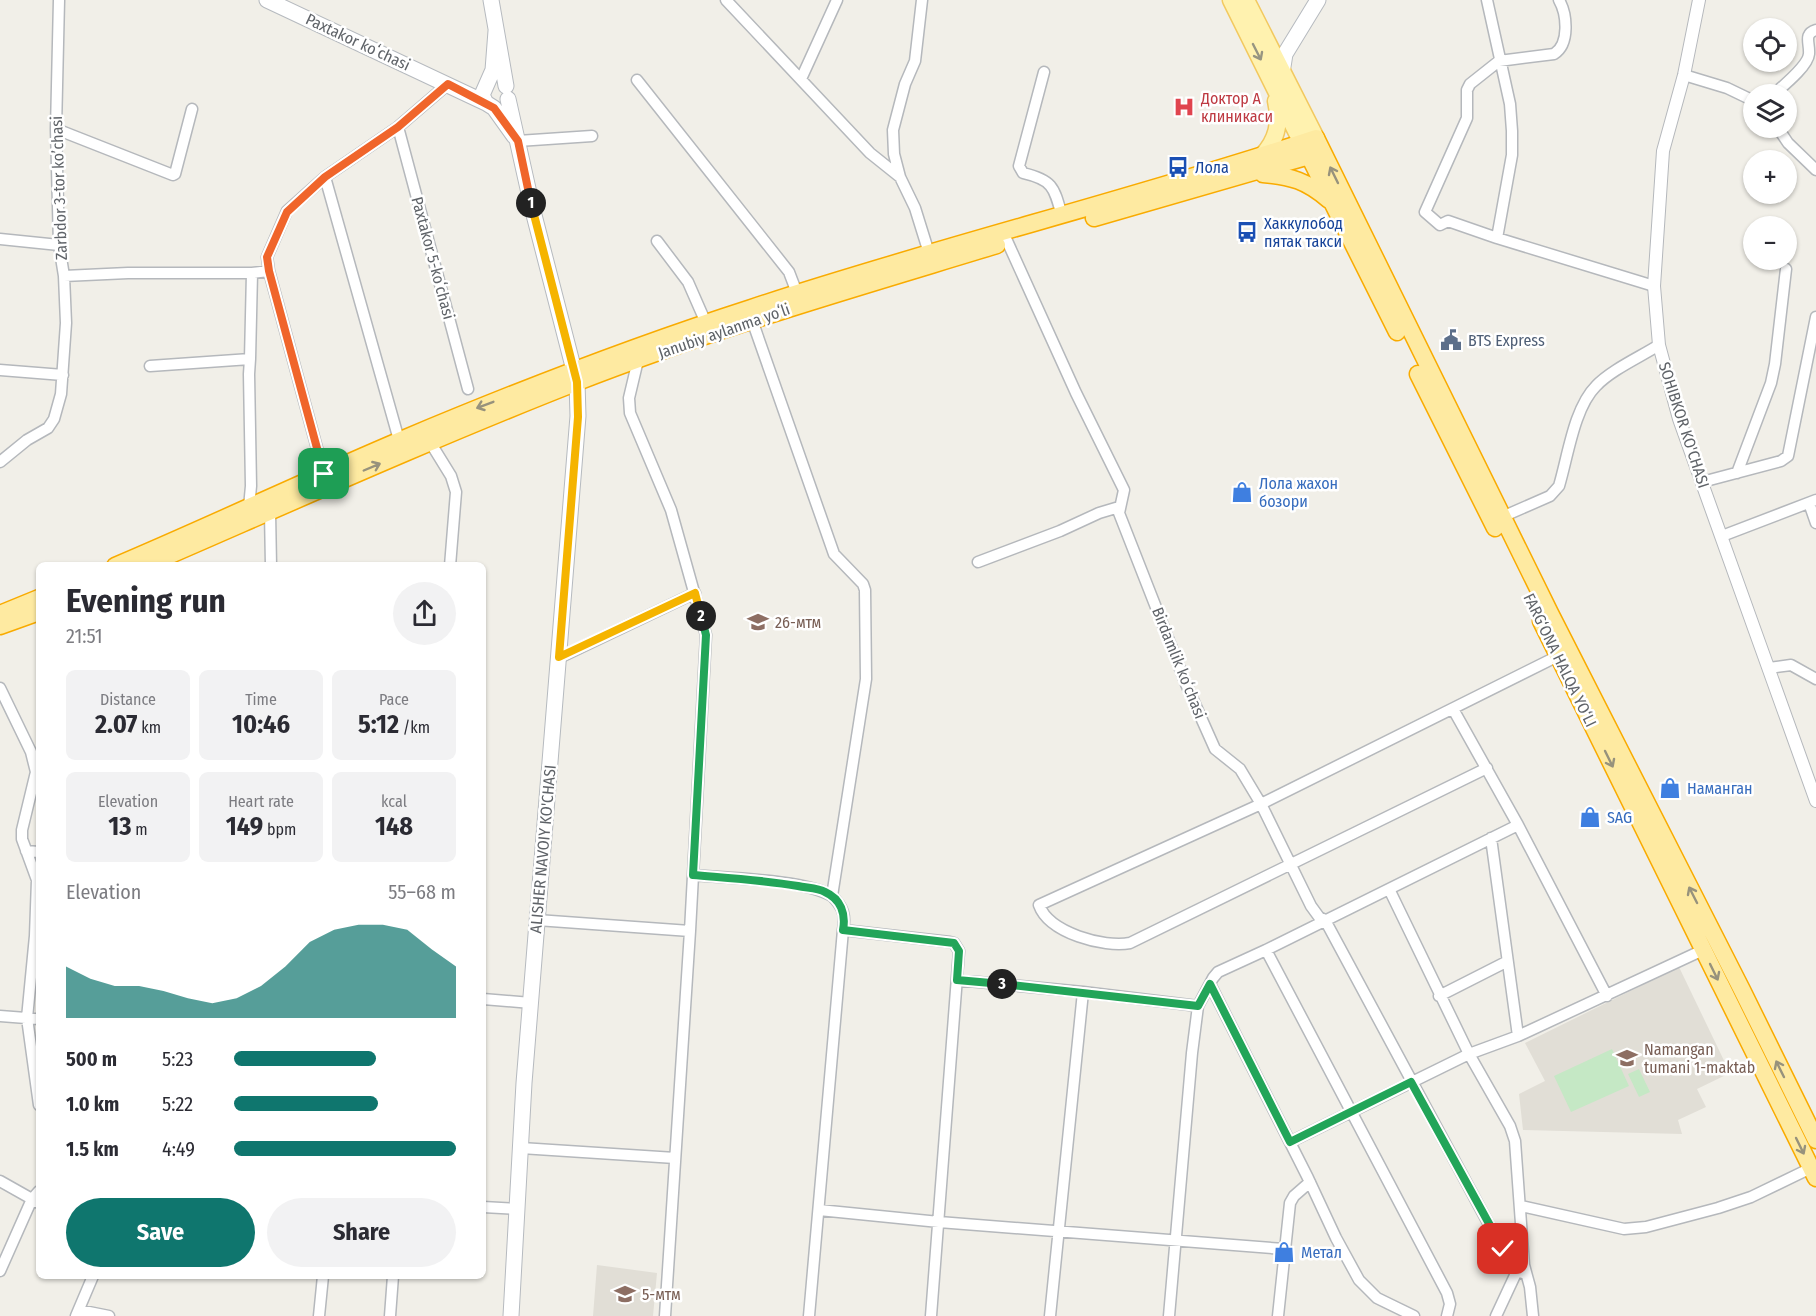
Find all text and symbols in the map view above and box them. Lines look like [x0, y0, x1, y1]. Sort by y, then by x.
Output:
street label: Paxtakor koʻchasi [303, 10, 413, 74]
map controls [1743, 18, 1797, 270]
button: locate [1743, 18, 1797, 72]
one-way arrow [1252, 43, 1263, 61]
button: layers [1743, 84, 1797, 138]
place label: Доктор А клиникаси [1200, 89, 1273, 126]
hospital icon: Доктор А клиникаси [1172, 95, 1196, 119]
street label: Zarbdor 3-tor koʼchasi [47, 116, 71, 260]
button: + [1743, 150, 1797, 204]
bus stop icon: Лола [1166, 155, 1190, 179]
place label: Лола [1195, 158, 1229, 177]
one-way arrow [1328, 167, 1340, 185]
pin: 1 [516, 188, 546, 218]
text: 1 [528, 193, 534, 212]
street label: Paxtakor 5-koʻchasi [407, 195, 459, 321]
place label: Хаккулобод пятак такси [1264, 214, 1343, 251]
button: − [1743, 216, 1797, 270]
bus stop icon: Хаккулобод пятак такси [1235, 220, 1259, 244]
street label: Janubiy aylanma yoʻli [656, 300, 792, 362]
public building icon: BTS Express [1439, 328, 1463, 352]
place label: BTS Express [1468, 331, 1545, 350]
street label: SOHIBKOR KO'CHASI [1655, 360, 1713, 490]
one-way arrow [477, 400, 495, 411]
pin [298, 448, 349, 499]
icon: arrive [307, 457, 340, 490]
one-way arrow [363, 461, 381, 472]
place label: Лола жахон бозори [1259, 474, 1338, 511]
shop icon: Лола жахон бозори [1230, 480, 1254, 504]
text: Evening run [66, 581, 226, 621]
button: share [393, 582, 456, 645]
street label: FARG‘ONA HALQA YO‘LI [1519, 590, 1601, 730]
pin: 2 [686, 601, 716, 631]
street label: Birdamlik koʻchasi [1148, 604, 1210, 722]
text: 2 [697, 606, 705, 625]
school or university icon: 26-мтм [746, 610, 770, 634]
place label: 26-мтм [775, 613, 821, 632]
text: 21:51 [66, 624, 103, 648]
text: Distance [100, 690, 156, 709]
text: Time [245, 690, 277, 709]
text: Pace [379, 690, 409, 709]
text: 2.07 [95, 709, 137, 740]
text: 10:46 [232, 709, 290, 740]
text: 5:12 [358, 709, 399, 740]
text: km [137, 718, 161, 737]
text: /km [399, 718, 430, 737]
one-way arrow [1603, 750, 1615, 768]
street label: ALISHER NAVOIY KO'CHASI [526, 764, 560, 934]
shop icon: Наманган [1658, 776, 1682, 800]
place label: Наманган [1687, 779, 1753, 798]
text: Elevation [98, 792, 158, 811]
text: Heart rate [228, 792, 294, 811]
text: kcal [381, 792, 407, 811]
shop icon: SAG [1578, 805, 1602, 829]
place label: SAG [1607, 808, 1632, 827]
text: 13 [108, 811, 132, 842]
text: 149 [226, 811, 263, 842]
text: 148 [375, 811, 413, 842]
text: m [132, 820, 148, 839]
text: bpm [263, 820, 296, 839]
text: Elevation [66, 880, 141, 904]
text: 55–68 m [388, 880, 456, 904]
one-way arrow [1687, 886, 1698, 904]
one-way arrow [1708, 962, 1720, 980]
pin: 3 [987, 969, 1017, 999]
text: 3 [998, 974, 1006, 993]
place label: Namangan tumani 1-maktab [1644, 1040, 1755, 1077]
school or university icon: Namangan tumani 1-maktab [1615, 1046, 1639, 1070]
text: 500 m [66, 1047, 117, 1071]
text: 5:23 [162, 1047, 193, 1071]
one-way arrow [1774, 1060, 1786, 1078]
text: 1.0 km [66, 1092, 119, 1116]
text: 5:22 [162, 1092, 193, 1116]
text: 1.5 km [66, 1137, 119, 1161]
text: 4:49 [162, 1137, 195, 1161]
one-way arrow [1795, 1137, 1807, 1155]
button: Save [66, 1198, 255, 1267]
button: Share [267, 1198, 456, 1267]
pin [1477, 1223, 1528, 1274]
icon: check [1486, 1232, 1519, 1265]
shop icon: Метал [1272, 1240, 1296, 1264]
place label: Метал [1301, 1243, 1342, 1262]
school or university icon: 5-мтм [613, 1282, 637, 1306]
place label: 5-мтм [642, 1285, 681, 1304]

